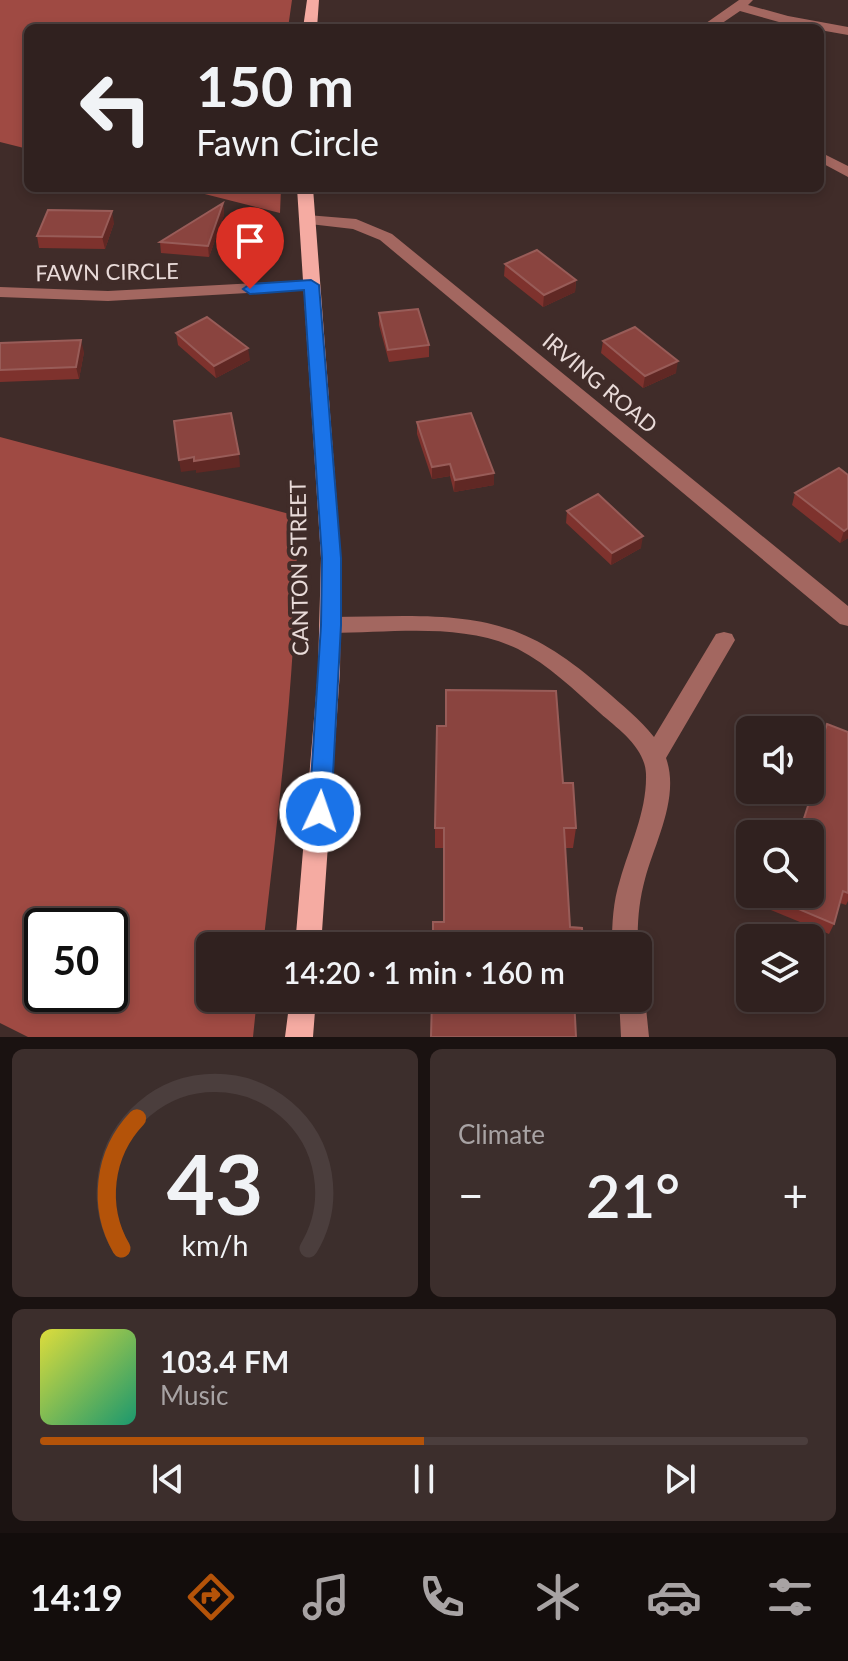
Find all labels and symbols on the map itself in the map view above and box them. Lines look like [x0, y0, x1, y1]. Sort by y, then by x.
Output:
pin [216, 207, 284, 289]
street label: FAWN CIRCLE [35, 257, 179, 286]
street label: IRVING ROAD [537, 327, 663, 438]
street label: CANTON STREET [283, 480, 314, 656]
position arrow [278, 770, 362, 854]
speed limit sign: 50 [24, 908, 128, 1012]

